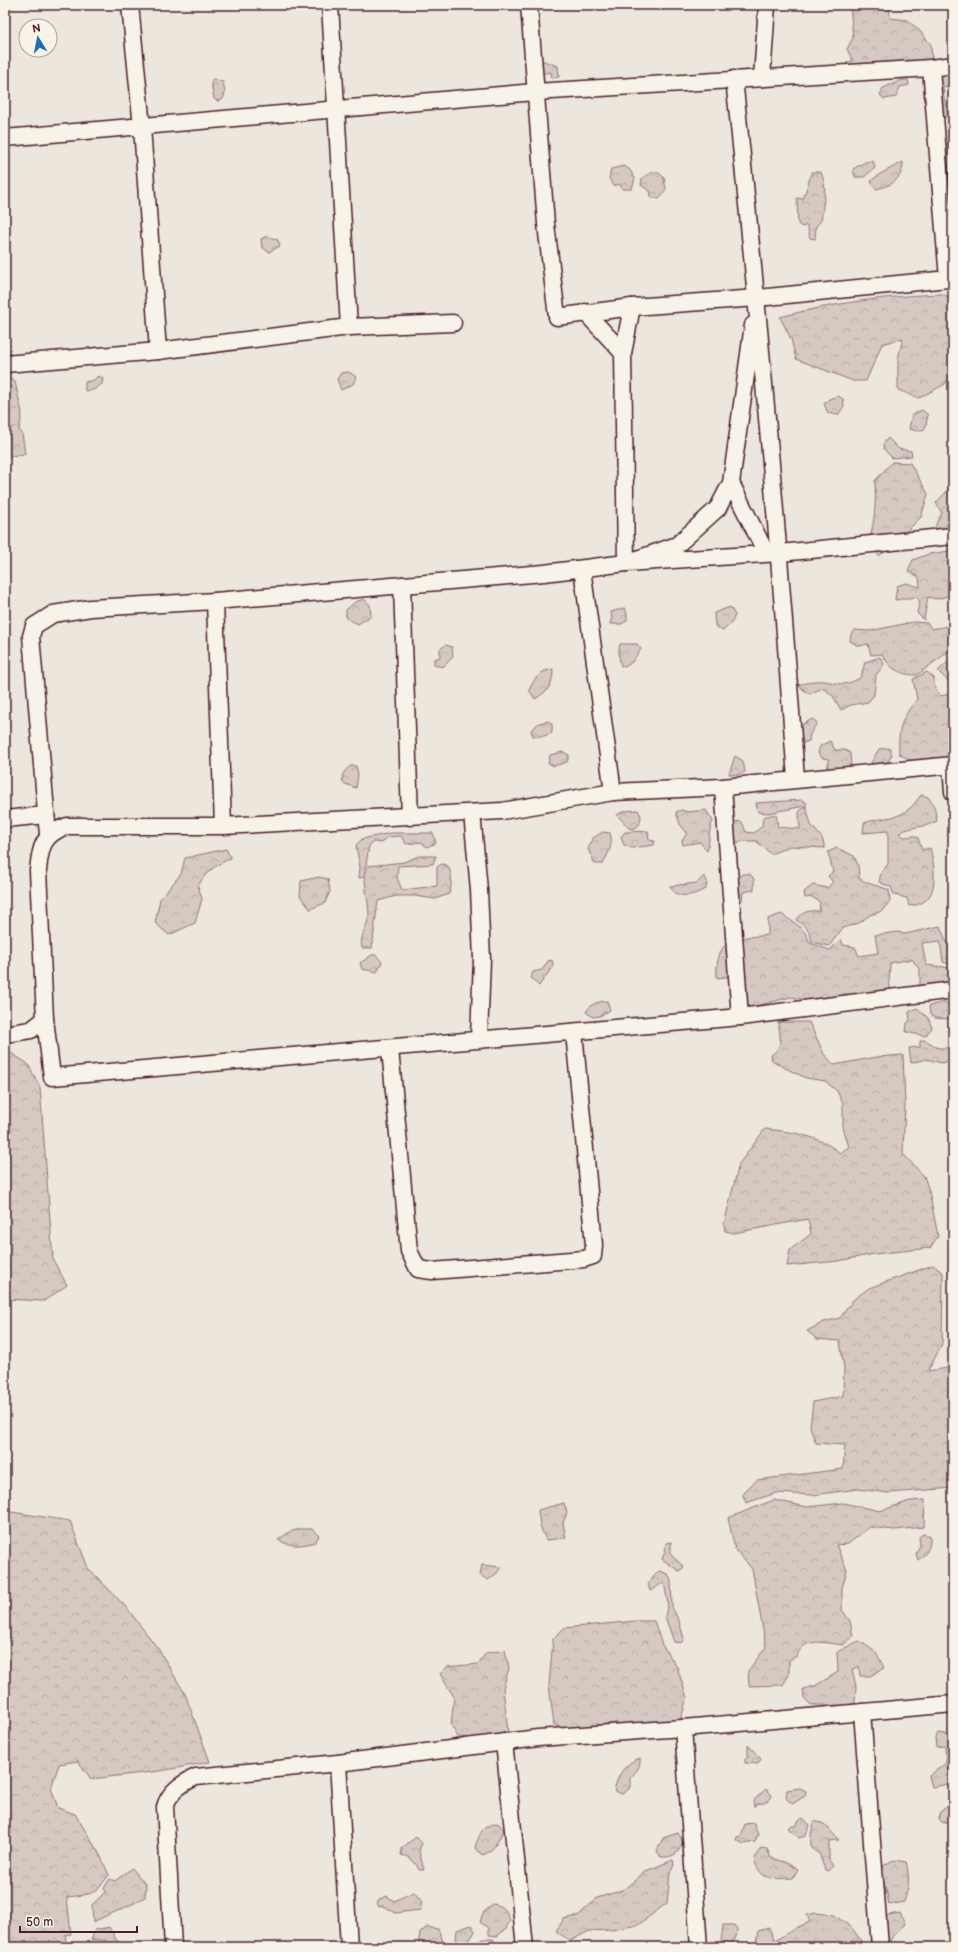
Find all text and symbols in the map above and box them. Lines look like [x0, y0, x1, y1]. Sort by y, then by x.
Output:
north arrow [18, 18, 58, 58]
text: N [31, 22, 42, 36]
scale bar [20, 1908, 137, 1934]
text: 50 m [26, 1915, 53, 1930]

